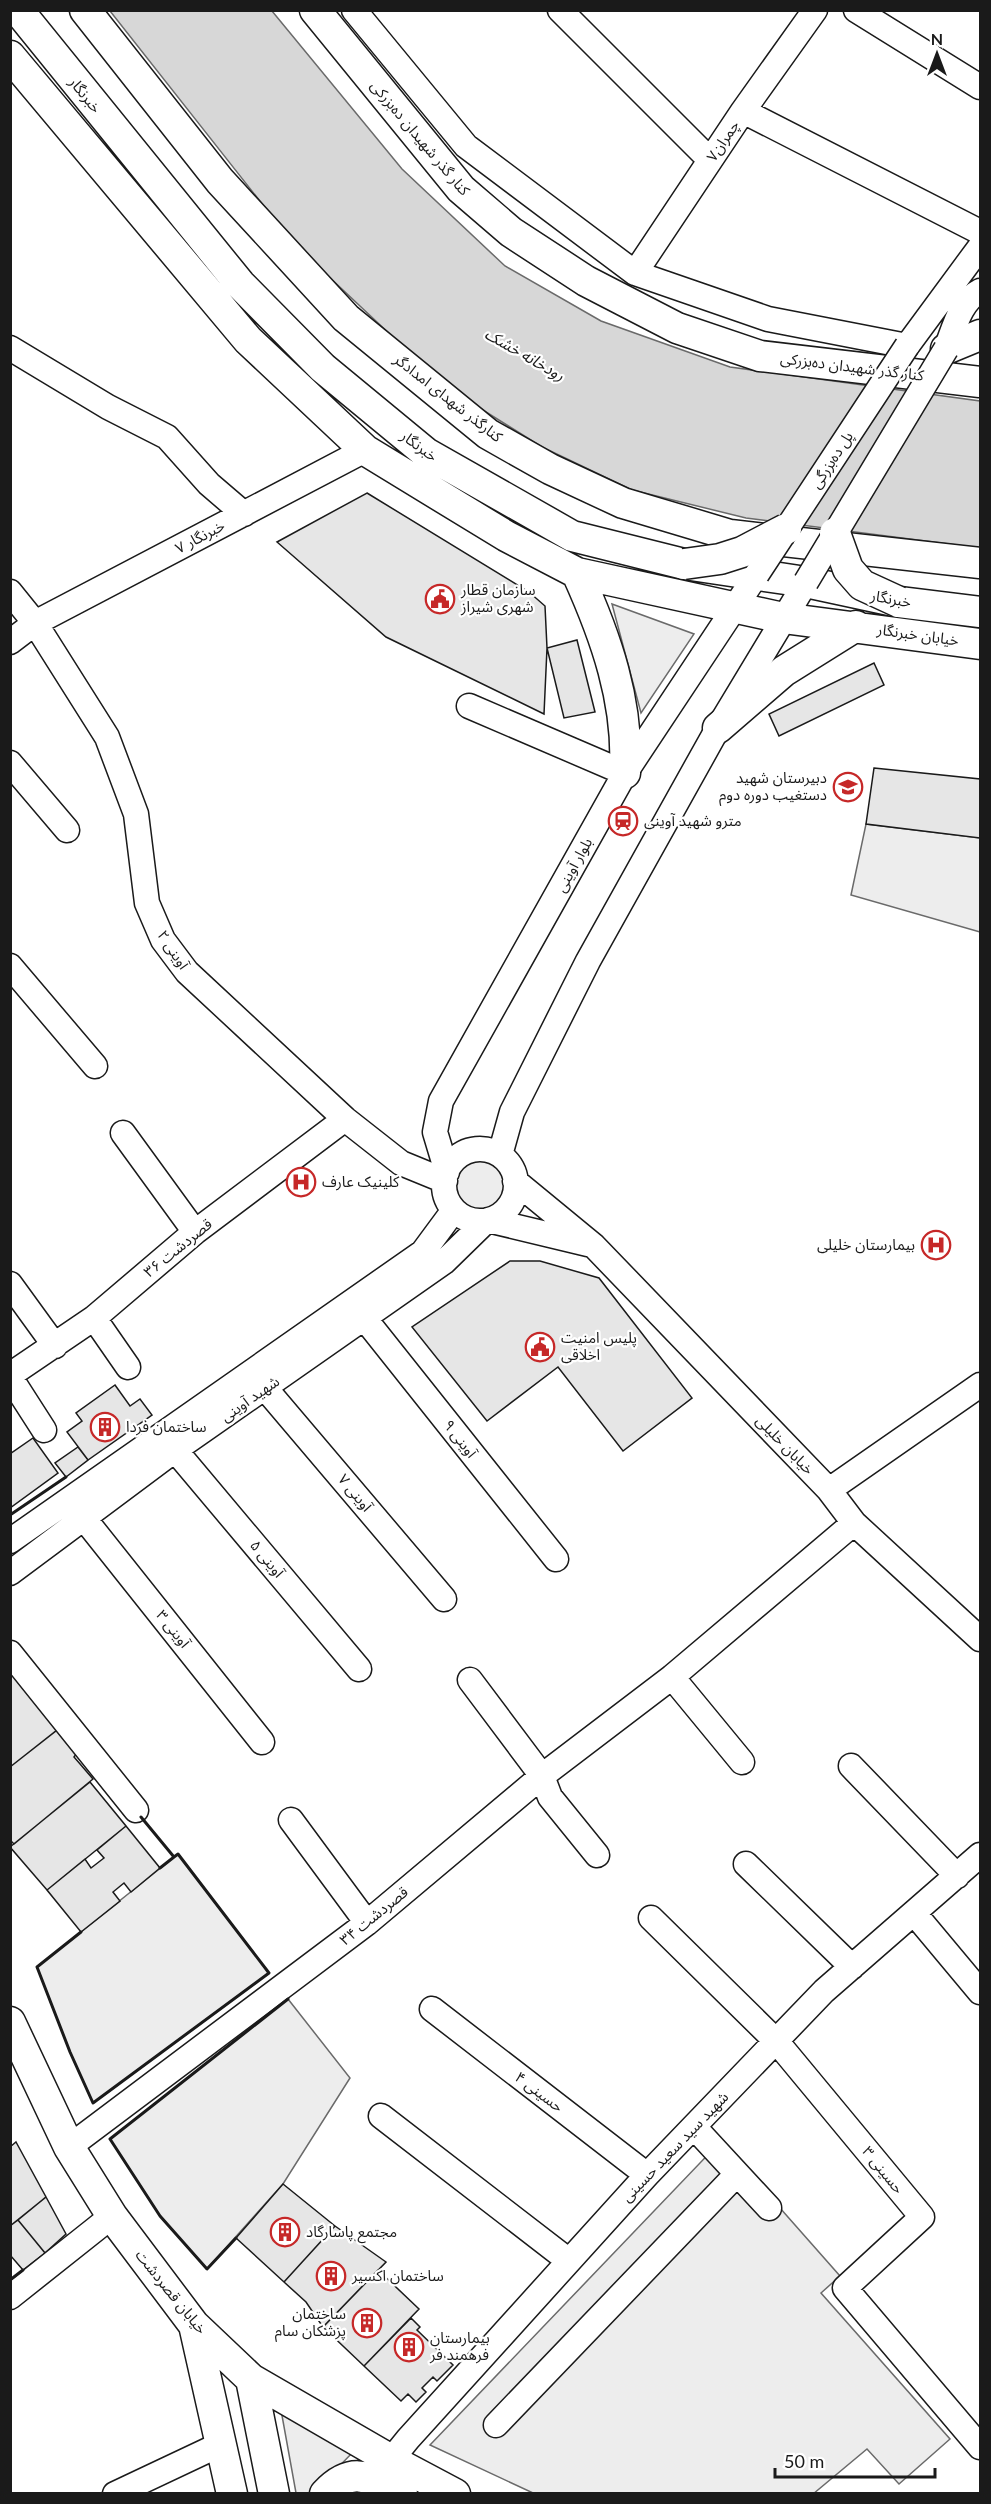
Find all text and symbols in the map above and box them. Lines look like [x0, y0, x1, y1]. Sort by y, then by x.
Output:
north arrow [907, 24, 967, 84]
text: N [931, 29, 943, 48]
street label: خبرنگار [64, 72, 106, 117]
street label: کنار گذر شهیدان ده‌بزرکی [367, 76, 475, 200]
street label: چمران۷ [702, 116, 744, 165]
water label: رودخانه خشک [481, 323, 569, 385]
street label: کنار گذر شهیدان ده‌بزرکی [779, 348, 926, 385]
street label: کنارگذر شهدای امدادگر [389, 349, 507, 446]
street label: خبرنگار [396, 425, 442, 465]
street label: پل ده‌بزرگی [806, 427, 858, 493]
street label: ۷ خبرنگار [172, 516, 228, 557]
place label: سازمان قطار شهری شیراز [460, 580, 536, 616]
public building icon: سازمان قطار شهری شیراز [424, 583, 456, 615]
street label: خبرنگار [868, 585, 913, 611]
street label: خیابان خبرنگار [875, 619, 960, 650]
place label: دبیرستان شهید دستغیب دوره دوم [719, 768, 827, 806]
school or university icon: دبیرستان شهید دستغیب دوره دوم [832, 771, 864, 803]
station icon: مترو شهید آوینی [607, 805, 639, 837]
place label: مترو شهید آوینی [644, 811, 742, 830]
street label: بلوار آوینی [551, 834, 596, 895]
street label: ۲ آوینی [153, 926, 194, 974]
hospital icon: کلینیک عارف [285, 1166, 317, 1198]
place label: کلینیک عارف [322, 1172, 400, 1191]
street label: ۳۶ قصردشت [140, 1214, 216, 1281]
hospital icon: بیمارستان خلیلی [920, 1229, 952, 1261]
place label: بیمارستان خلیلی [817, 1235, 915, 1254]
place label: پلیس امنیت اخلاقی [561, 1328, 637, 1364]
public building icon: پلیس امنیت اخلاقی [524, 1331, 556, 1363]
street label: شهید آوینی [217, 1371, 283, 1426]
building icon: ساختمان فردا [89, 1411, 121, 1443]
street label: خیابان خلیلی [752, 1411, 819, 1479]
street label: ۹ آوینی [440, 1416, 482, 1462]
place label: ساختمان فردا [126, 1417, 207, 1436]
street label: ۷ آوینی [334, 1470, 377, 1516]
street label: ۵ آوینی [246, 1536, 289, 1582]
street label: ۳ آوینی [152, 1606, 195, 1652]
street label: قصردشت ۳۴ [336, 1882, 412, 1949]
street label: ۴ حسینی [511, 2067, 567, 2116]
street label: شهید سید سعید حسینی [617, 2087, 732, 2206]
street label: ۳ حسینی [858, 2142, 908, 2197]
building icon: مجتمع پاسارگاد [269, 2216, 301, 2248]
place label: مجتمع پاسارگاد [306, 2222, 397, 2244]
street label: خیابان قصردشت [132, 2246, 211, 2338]
building icon: ساختمان اکسیر [315, 2260, 347, 2292]
place label: ساختمان اکسیر [351, 2266, 444, 2285]
place label: ساختمان پزشکان سام [275, 2304, 346, 2342]
building icon: ساختمان پزشکان سام [351, 2307, 383, 2339]
place label: بیمارستان فرهمند فر [429, 2328, 490, 2364]
building icon: بیمارستان فرهمند فر [393, 2331, 425, 2363]
scale bar [775, 2441, 936, 2479]
text: 50 m [784, 2450, 824, 2472]

